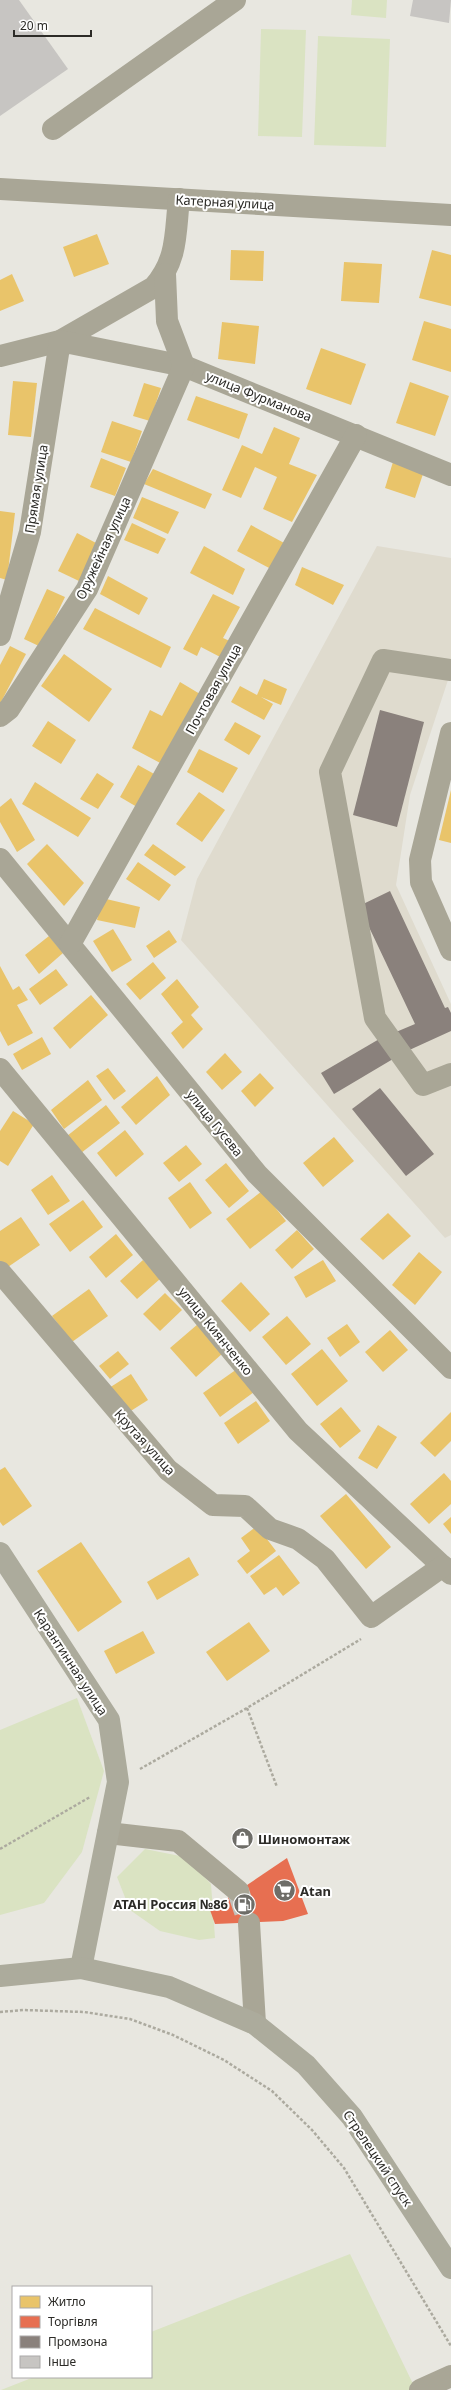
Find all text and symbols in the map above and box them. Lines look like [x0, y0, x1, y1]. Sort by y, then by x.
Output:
scale bar [14, 12, 91, 38]
text: 20 m [20, 17, 48, 34]
street label: Катерная улица [175, 190, 275, 214]
street label: улица Фурманова [203, 367, 315, 425]
street label: Прямая улица [20, 443, 52, 535]
street label: Оружейная улица [71, 494, 135, 602]
street label: Почтовая улица [181, 641, 245, 737]
street label: улица Гусева [183, 1086, 247, 1160]
street label: улица Киянченко [175, 1283, 257, 1379]
street label: Крутая улица [110, 1405, 180, 1479]
street label: Карантинная улица [30, 1605, 112, 1719]
shop icon: Шиномонтаж [230, 1826, 256, 1852]
place label: Шиномонтаж [258, 1830, 351, 1848]
supermarket icon: Atan [272, 1878, 298, 1904]
place label: Atan [300, 1882, 331, 1900]
fuel station icon: АТАН Россия №86 [231, 1891, 257, 1917]
place label: АТАН Россия №86 [113, 1895, 228, 1913]
street label: Стрелецкий спуск [339, 2106, 417, 2210]
legend [12, 2286, 152, 2378]
text: Житло [48, 2293, 86, 2310]
text: Торгівля [48, 2313, 98, 2330]
text: Промзона [48, 2333, 107, 2350]
text: Інше [48, 2353, 77, 2370]

